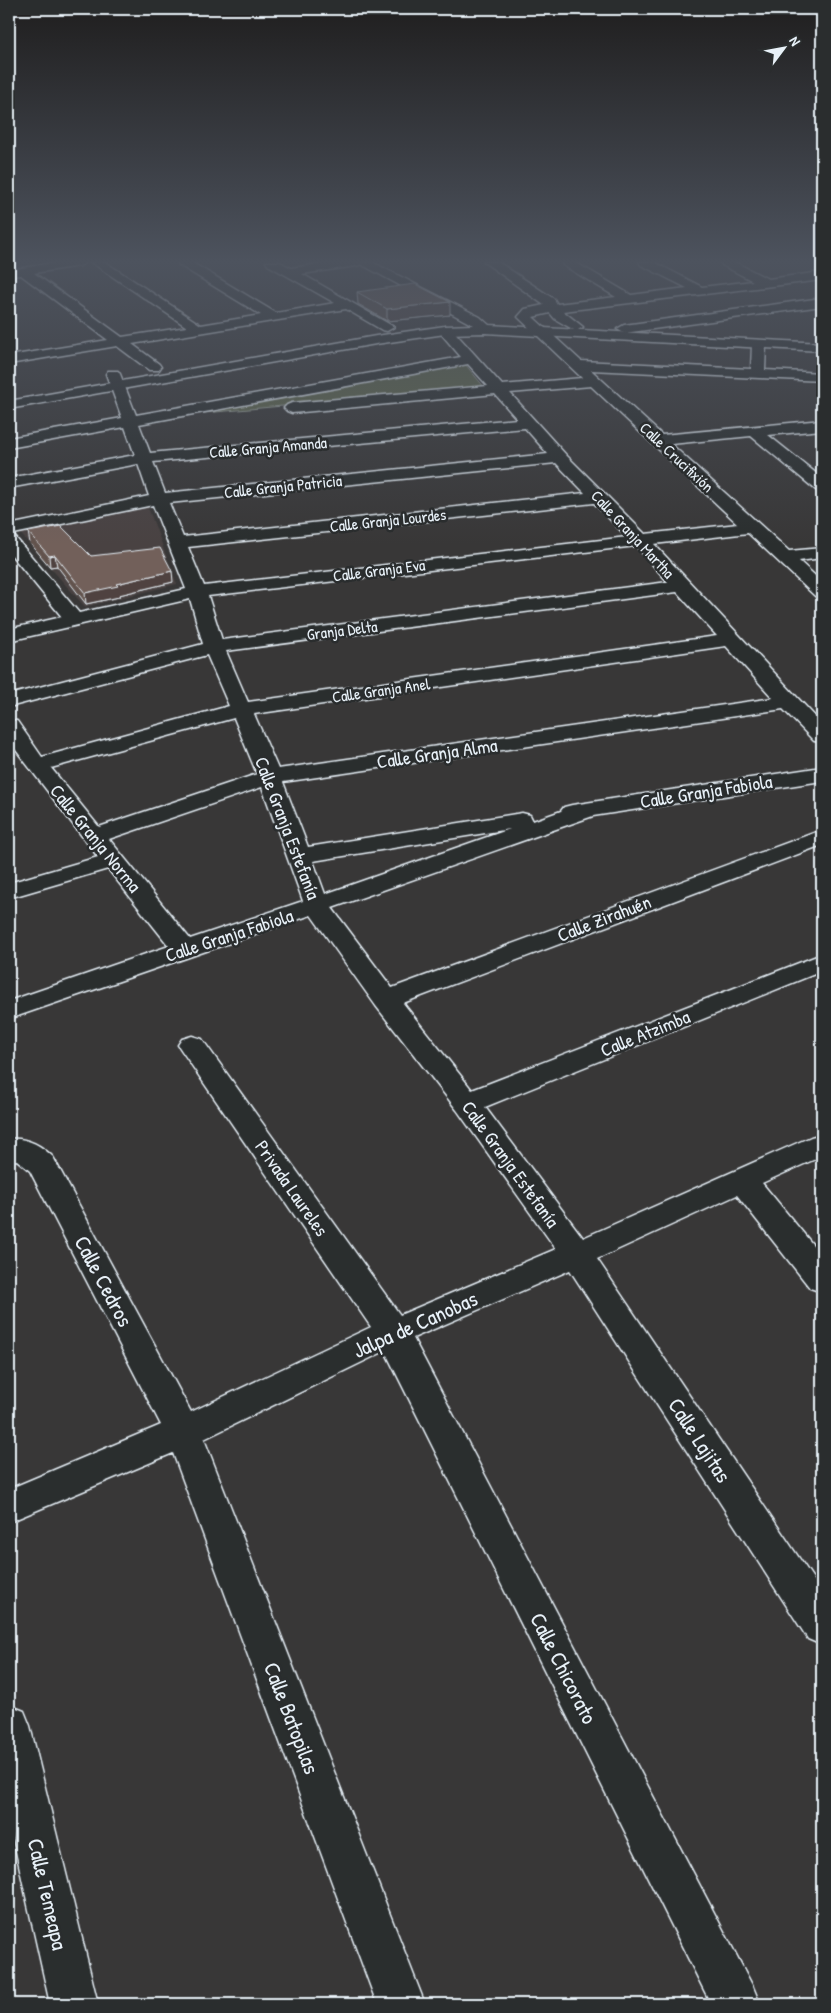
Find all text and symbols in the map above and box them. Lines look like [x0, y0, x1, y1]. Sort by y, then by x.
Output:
north arrow [758, 22, 808, 72]
text: N [785, 33, 806, 50]
street label: Calle Crucifixión [635, 417, 719, 497]
street label: Calle Granja Amanda [208, 431, 328, 463]
street label: Calle Granja Patricia [223, 469, 343, 503]
street label: Calle Granja Martha [586, 485, 680, 583]
street label: Calle Granja Lourdes [329, 503, 447, 537]
street label: Calle Granja Eva [332, 553, 426, 587]
street label: Granja Delta [305, 615, 379, 645]
street label: Calle Granja Anel [331, 672, 432, 708]
street label: Calle Granja Alma [375, 732, 499, 774]
street label: Calle Granja Estefanía [249, 753, 327, 904]
street label: Calle Granja Fabiola [638, 768, 775, 814]
street label: Calle Granja Norma [44, 778, 148, 898]
street label: Calle Zirahuén [553, 888, 655, 948]
street label: Calle Granja Fabiola [161, 902, 297, 968]
street label: Calle Atzimba [596, 1003, 694, 1063]
street label: Calle Granja Estefanía [456, 1095, 566, 1233]
street label: Privada Laureles [249, 1135, 335, 1241]
street label: Calle Cedros [67, 1230, 141, 1332]
street label: Jalpa de Canobas [348, 1283, 482, 1365]
street label: Calle Lajitas [661, 1392, 739, 1488]
street label: Calle Chicorato [523, 1607, 605, 1729]
street label: Calle Batopilas [257, 1658, 327, 1778]
street label: Calle Temeapa [21, 1835, 75, 1953]

